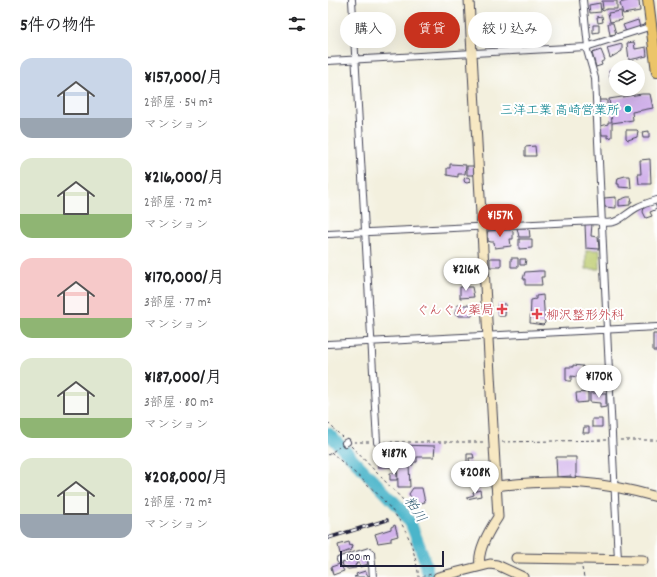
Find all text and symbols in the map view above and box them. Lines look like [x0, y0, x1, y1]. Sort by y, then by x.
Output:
chip: 購入 [340, 12, 396, 48]
chip: 賃貸 [404, 12, 460, 48]
chip: 絞り込み [468, 12, 552, 48]
icon: filters [286, 13, 308, 35]
text: 5件の物件 [20, 15, 96, 39]
map controls [609, 60, 645, 96]
button: layers [609, 60, 645, 96]
text: ¥157,000/月 [144, 67, 223, 91]
icon: home [52, 74, 100, 122]
text: 2部屋 · 54 m² [144, 94, 213, 113]
place label: 三洋工業 高崎営業所 [500, 102, 620, 121]
marker: 三洋工業 高崎営業所 [623, 104, 633, 114]
text: マンション [144, 116, 208, 135]
text: ¥216,000/月 [144, 167, 225, 191]
icon: home [52, 174, 100, 222]
text: 2部屋 · 72 m² [144, 194, 212, 213]
pin: ¥157K [472, 204, 528, 238]
text: ¥157K [487, 207, 513, 226]
text: マンション [144, 216, 208, 235]
pin: ¥216K [438, 258, 494, 292]
text: ¥216K [452, 261, 480, 280]
text: ¥170,000/月 [144, 267, 225, 291]
icon: home [52, 274, 100, 322]
text: 3部屋 · 77 m² [144, 294, 211, 313]
place label: ぐんぐん薬局 [416, 302, 494, 321]
marker: ぐんぐん薬局 [497, 304, 507, 314]
place label: 柳沢整形外科 [546, 307, 624, 326]
marker: 柳沢整形外科 [531, 308, 543, 320]
text: マンション [144, 316, 208, 335]
pin: ¥170K [571, 365, 627, 399]
text: ¥187,000/月 [144, 367, 222, 391]
text: ¥170K [585, 368, 613, 387]
icon: home [52, 374, 100, 422]
text: 3部屋 · 80 m² [144, 394, 214, 413]
text: マンション [144, 416, 208, 435]
pin: ¥187K [366, 442, 422, 476]
text: ¥187K [381, 445, 407, 464]
pin: ¥208K [447, 461, 503, 495]
text: ¥208K [460, 464, 490, 483]
text: ¥208,000/月 [144, 467, 229, 491]
icon: home [52, 474, 100, 522]
water label: 粕川 [398, 493, 430, 527]
text: 2部屋 · 72 m² [144, 494, 212, 513]
text: マンション [144, 516, 208, 535]
scale bar [340, 549, 444, 568]
text: 100 m [346, 550, 370, 566]

